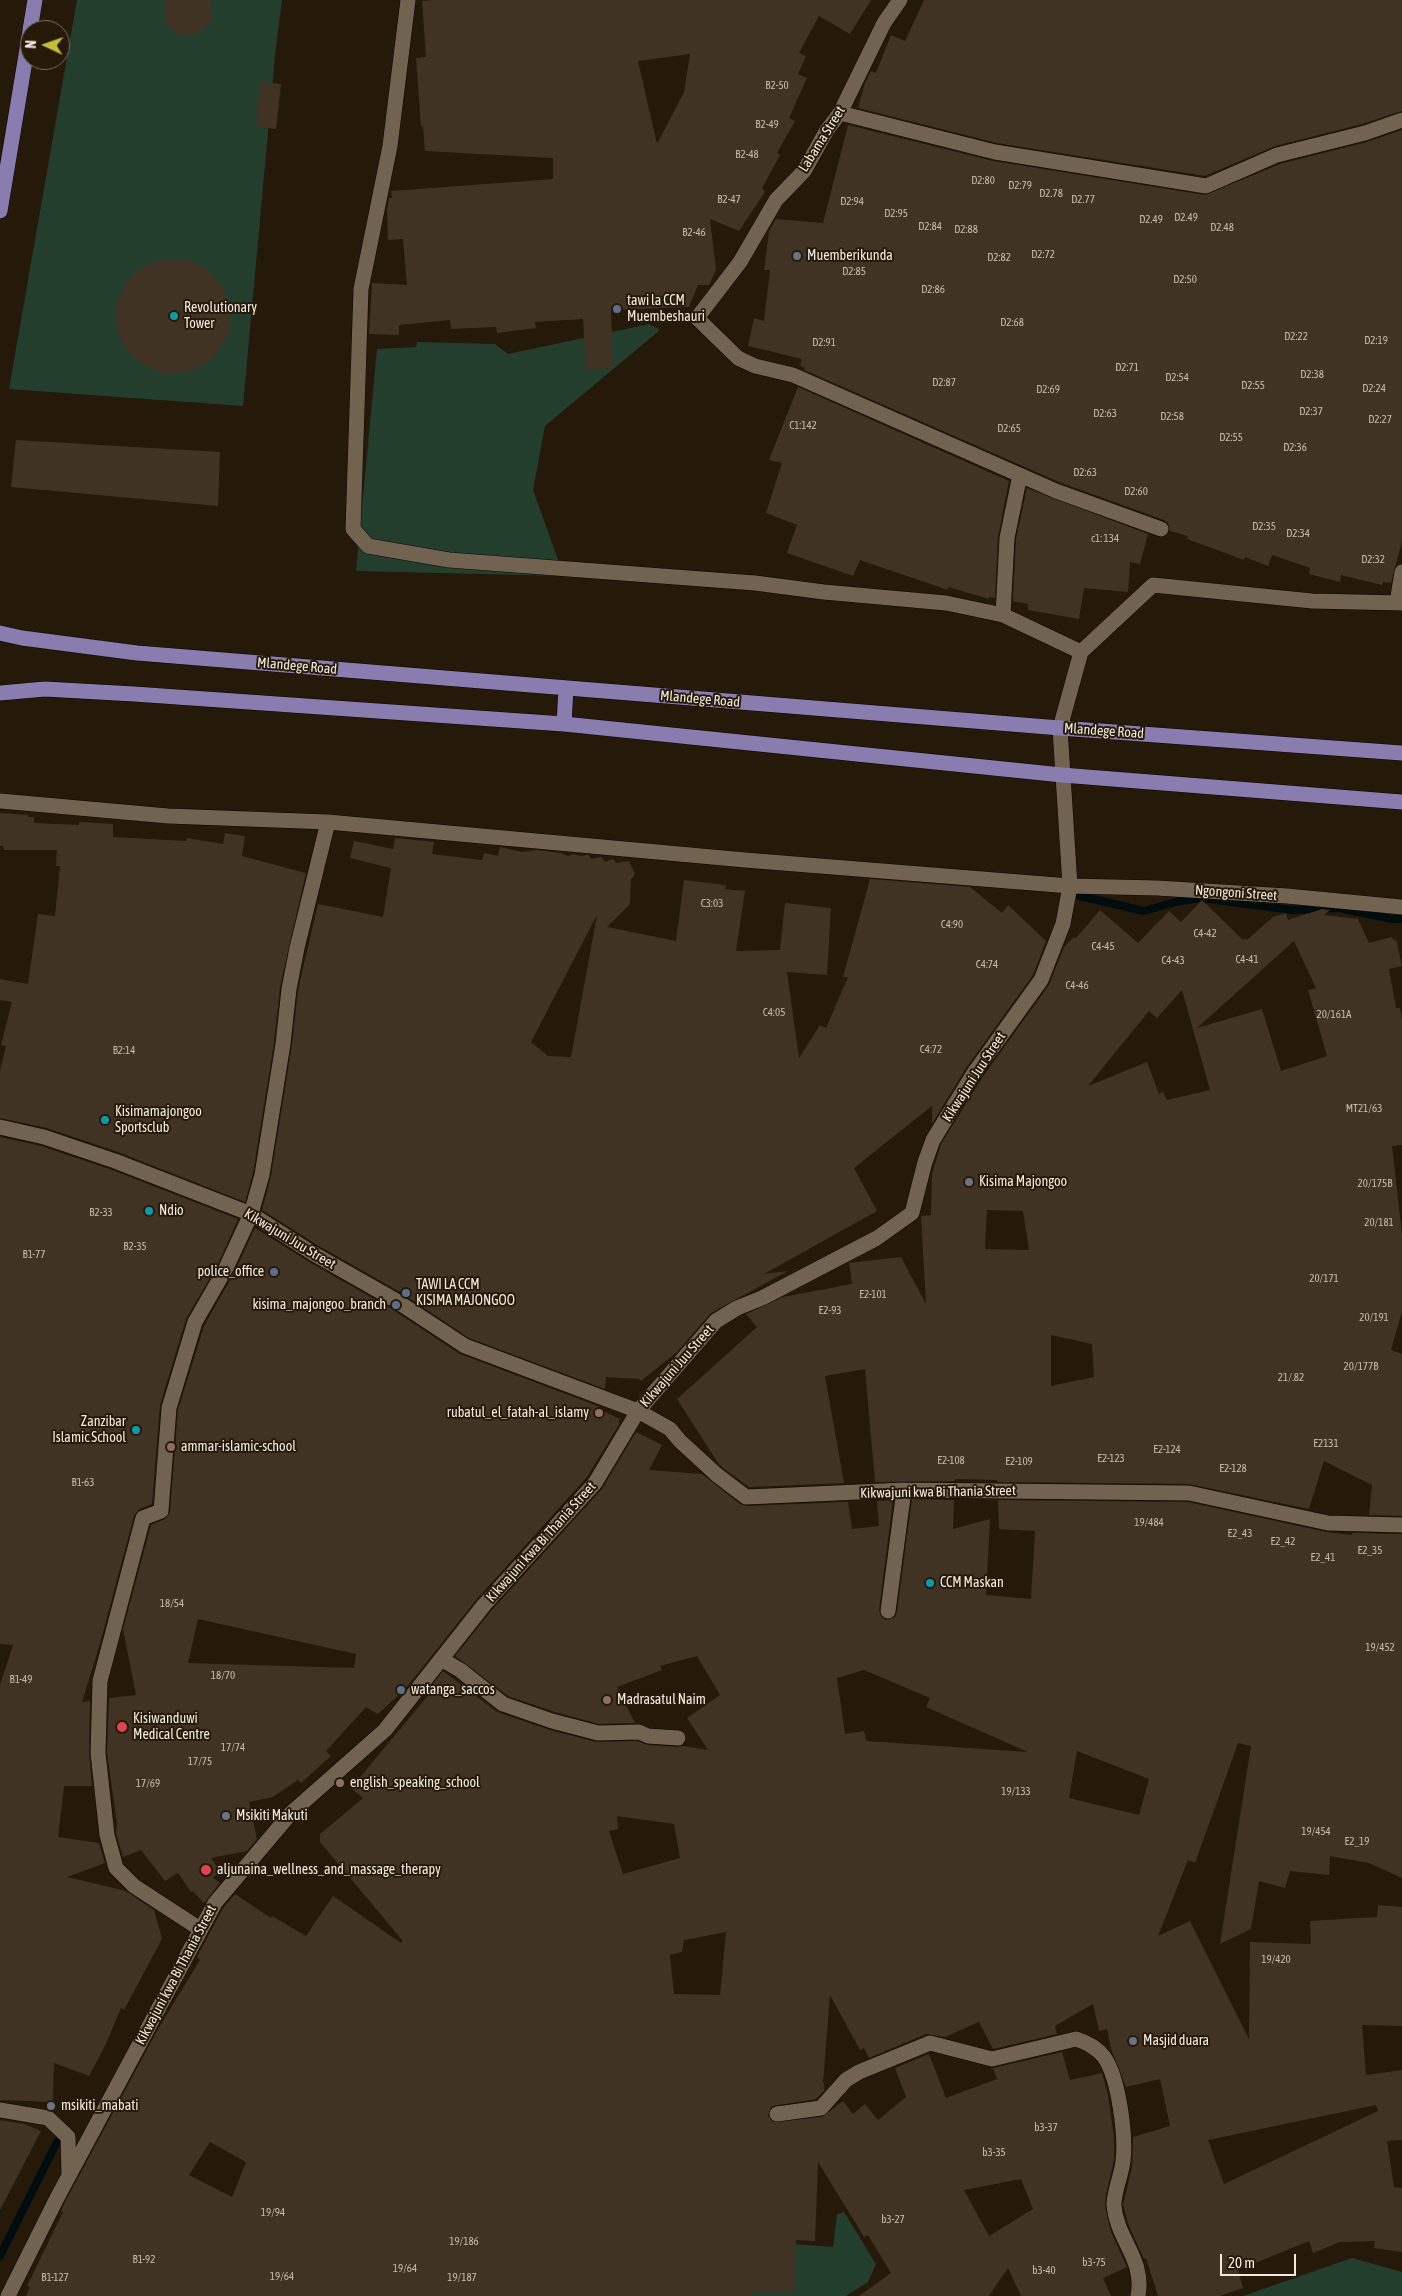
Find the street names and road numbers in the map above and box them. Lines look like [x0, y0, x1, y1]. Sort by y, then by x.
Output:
street label: Labama Street [795, 103, 849, 175]
street label: Mlandege Road [256, 654, 338, 678]
street label: Mlandege Road [659, 687, 741, 711]
street label: Mlandege Road [1063, 720, 1145, 742]
street label: Ngongoni Street [1194, 882, 1278, 904]
street label: Kikwajuni Juu Street [939, 1029, 1009, 1125]
street label: Kikwajuni Juu Street [241, 1205, 339, 1273]
street label: Kikwajuni Juu Street [637, 1321, 717, 1411]
street label: Kikwajuni kwa Bi Thania Street [483, 1478, 599, 1606]
street label: Kikwajuni kwa Bi Thania Street [860, 1482, 1016, 1502]
street label: Kikwajuni kwa Bi Thania Street [132, 1902, 220, 2048]

